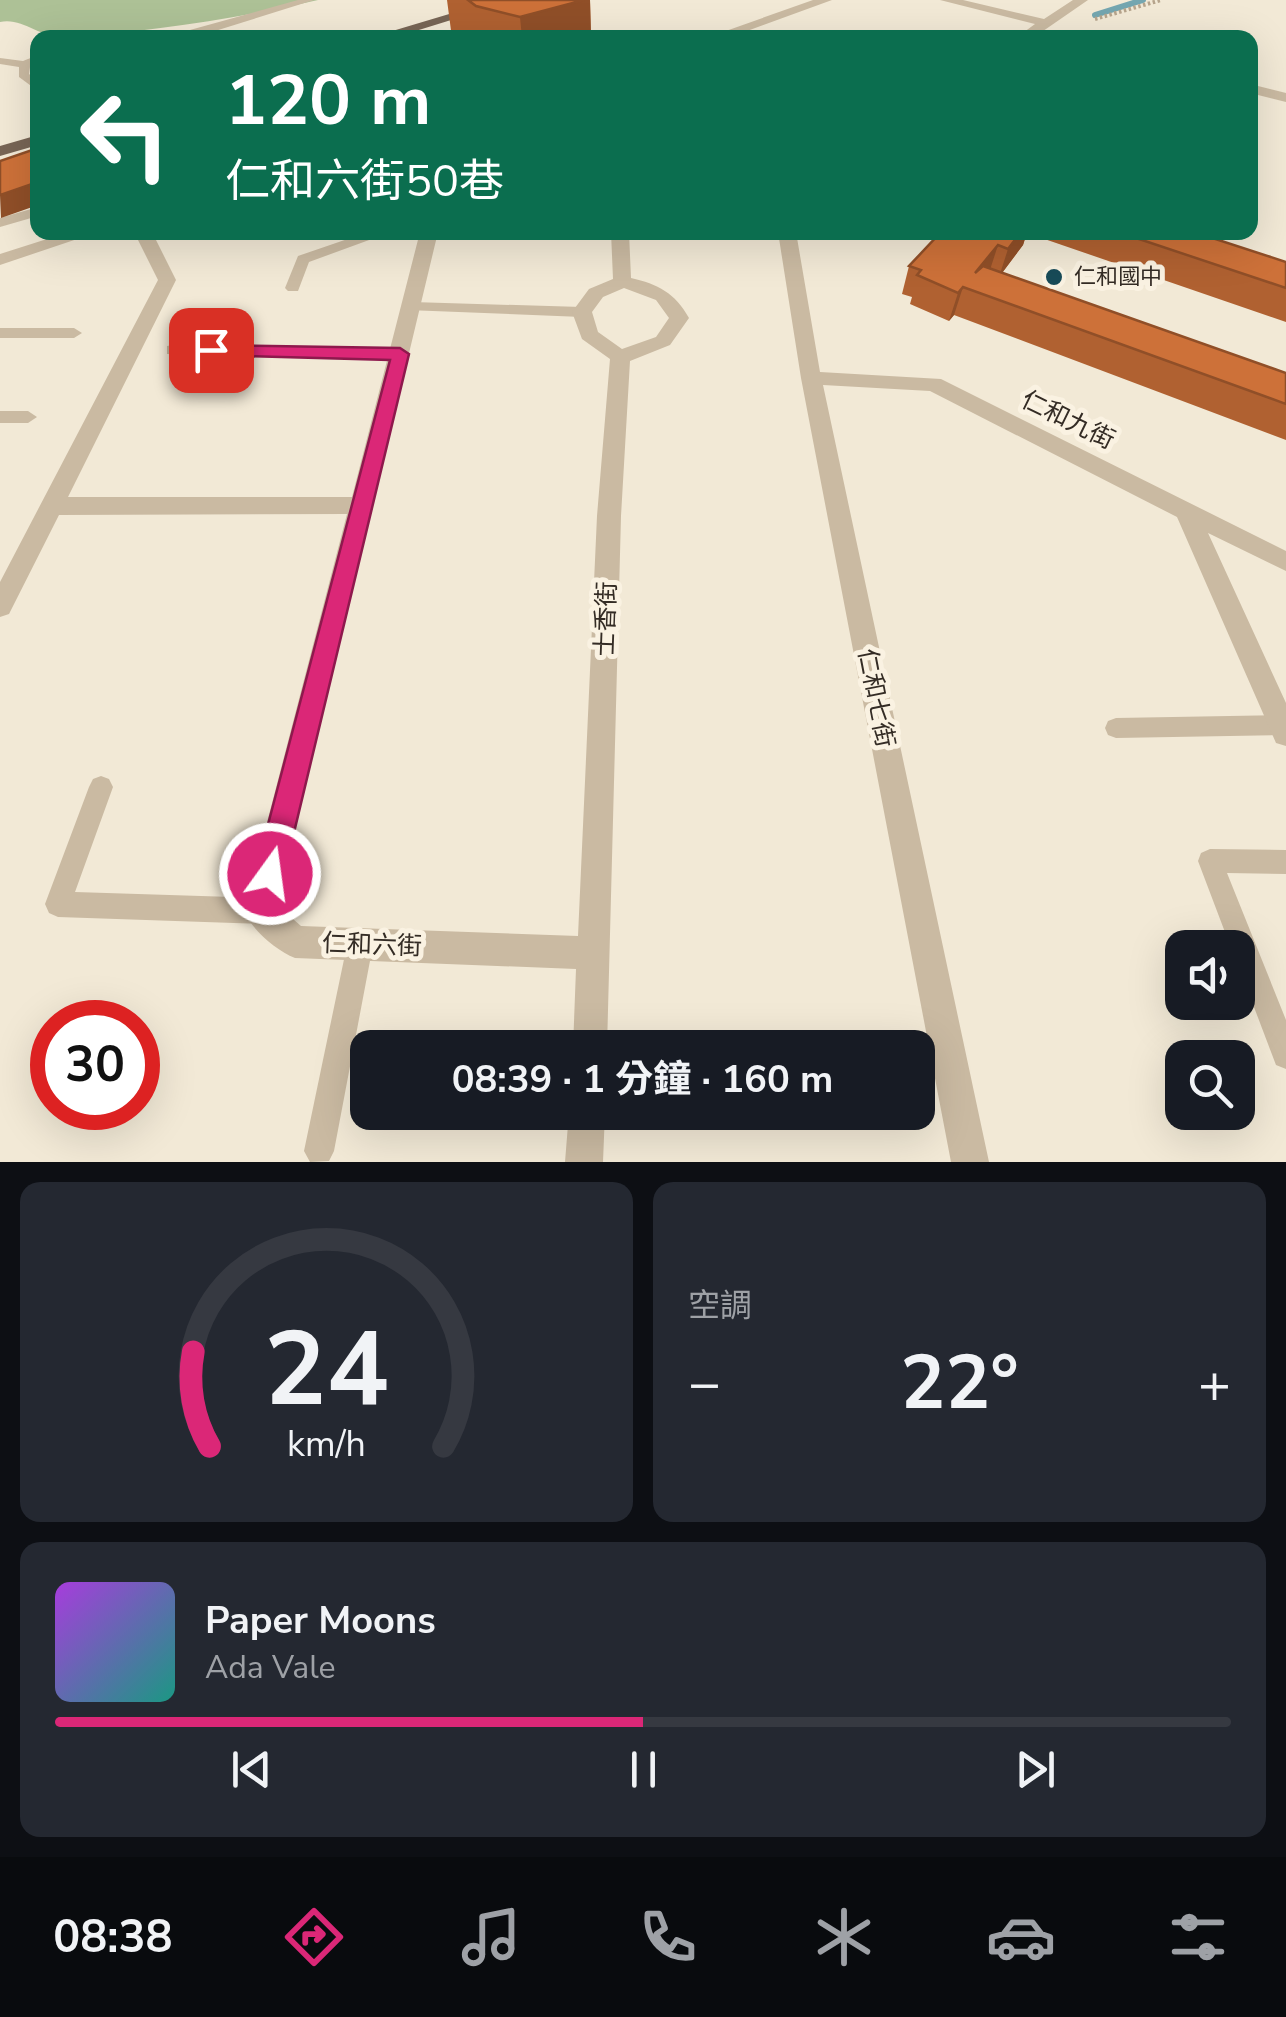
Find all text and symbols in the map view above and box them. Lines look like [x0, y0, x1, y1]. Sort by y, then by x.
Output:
text: 120 m [225, 53, 431, 149]
icon: left [60, 70, 190, 200]
text: 仁和六街50巷 [225, 151, 504, 212]
place label: 仁和國中 [1074, 262, 1162, 292]
marker: 仁和國中 [1043, 266, 1065, 288]
pin [169, 308, 254, 393]
icon: arrive [184, 323, 239, 378]
street label: 仁和九街 [1016, 383, 1120, 457]
street label: 士香街 [588, 581, 624, 657]
street label: 仁和七街 [850, 646, 902, 750]
position arrow [218, 822, 322, 926]
street label: 仁和六街 [321, 926, 423, 964]
map controls [1165, 930, 1255, 1130]
button: sound [1165, 930, 1255, 1020]
speed limit sign: 30 [30, 1000, 160, 1130]
button: search [1165, 1040, 1255, 1130]
text: 08:39 · 1 分鐘 · 160 m [452, 1054, 833, 1105]
text: 空調 [688, 1284, 752, 1327]
text: 24 [264, 1299, 389, 1441]
text: 22° [900, 1332, 1019, 1434]
text: − [688, 1346, 721, 1421]
text: + [1198, 1346, 1231, 1421]
text: km/h [287, 1420, 366, 1469]
text: Paper Moons [205, 1595, 436, 1646]
text: Ada Vale [205, 1646, 336, 1689]
icon: previous [224, 1742, 279, 1797]
icon: pause [616, 1742, 671, 1797]
icon: next [1008, 1742, 1063, 1797]
icon: directions [279, 1902, 349, 1972]
icon: music [456, 1902, 526, 1972]
icon: phone [633, 1902, 703, 1972]
icon: climate [809, 1902, 879, 1972]
icon: car [986, 1902, 1056, 1972]
icon: filters [1163, 1902, 1233, 1972]
text: 08:38 [53, 1907, 173, 1968]

